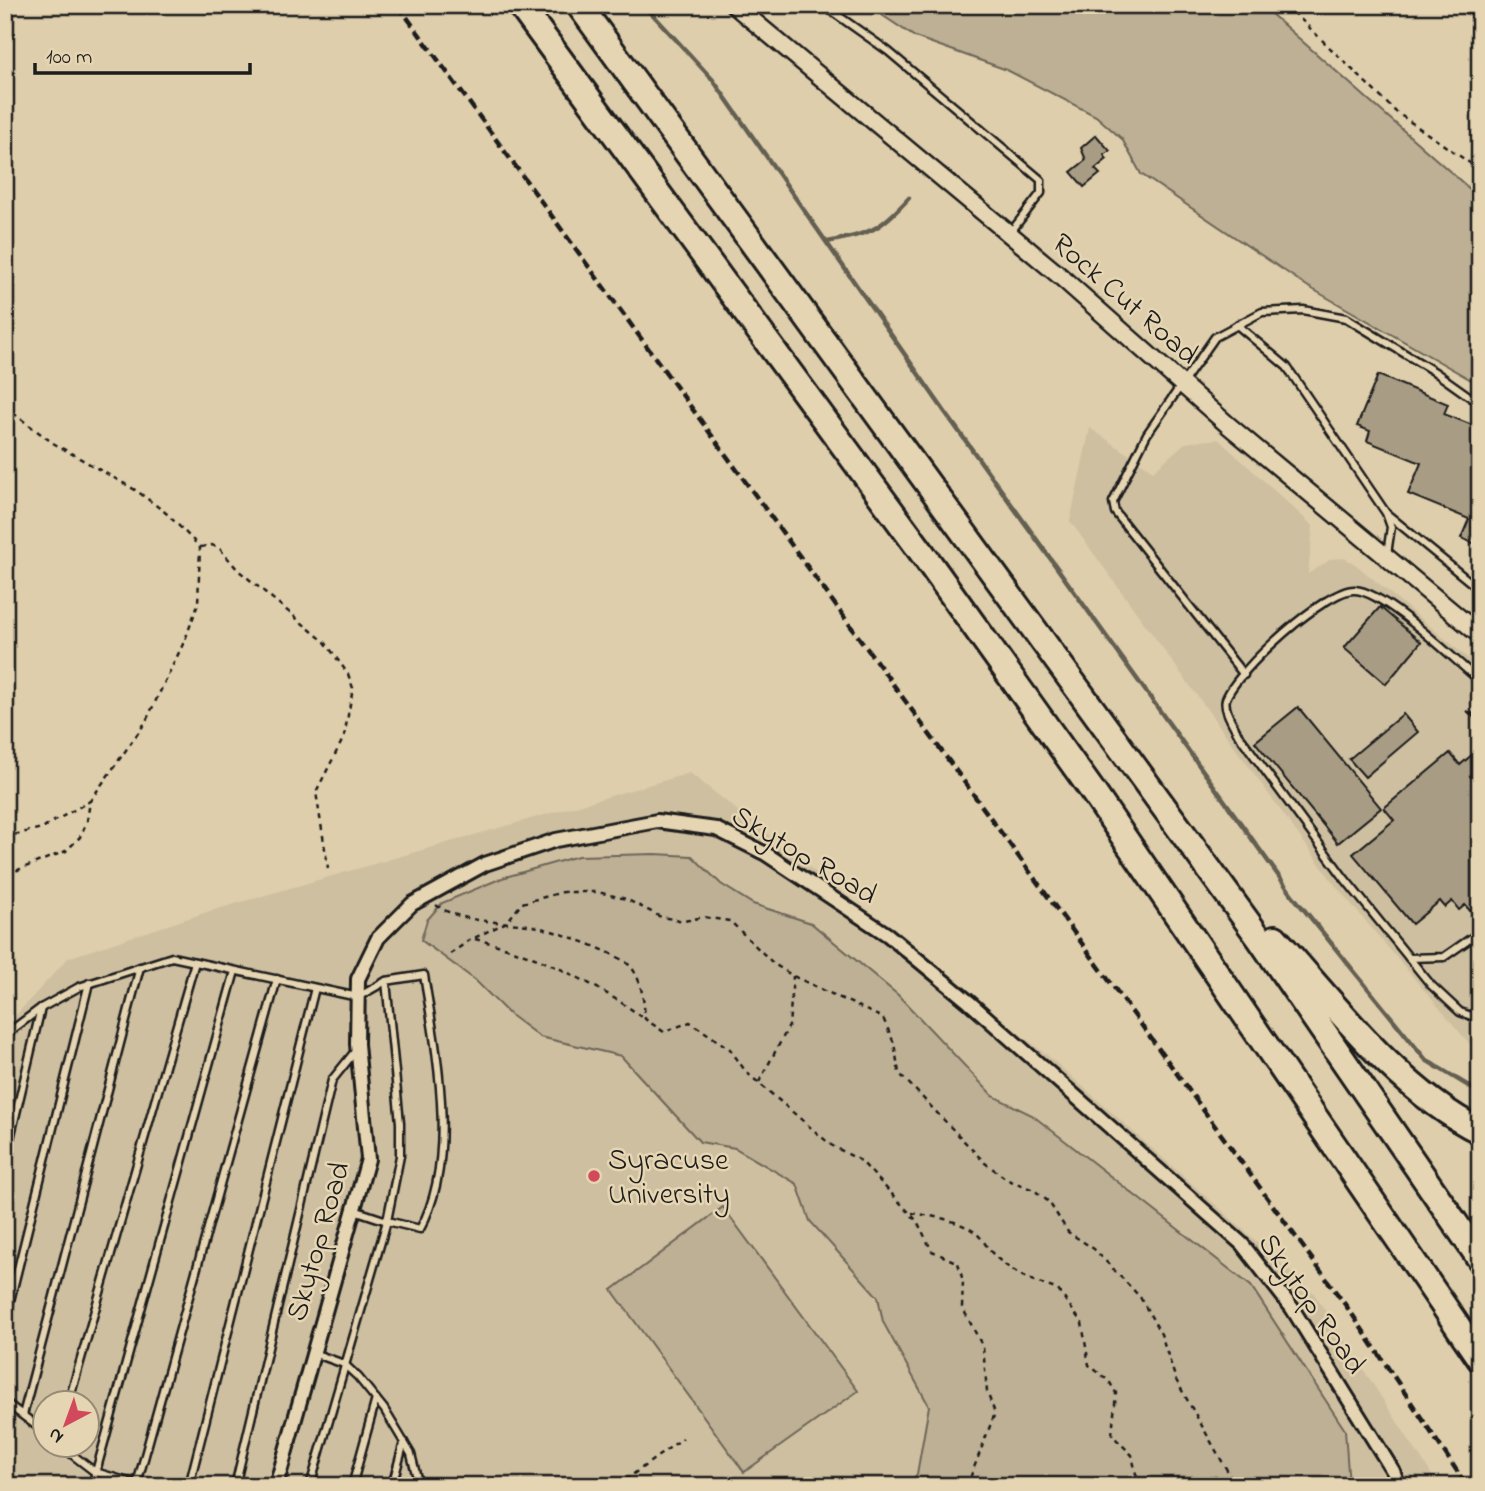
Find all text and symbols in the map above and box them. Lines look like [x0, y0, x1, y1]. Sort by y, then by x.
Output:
scale bar [35, 32, 250, 76]
text: 100 m [46, 43, 92, 73]
street label: Rock Cut Road [1041, 224, 1207, 377]
street label: Skytop Road [722, 796, 885, 918]
place label: Syracuse University [608, 1140, 730, 1218]
street label: Skytop Road [276, 1157, 364, 1327]
marker: Syracuse University [586, 1168, 602, 1184]
street label: Skytop Road [1246, 1225, 1376, 1385]
north arrow [32, 1390, 102, 1460]
text: N [43, 1420, 70, 1449]

